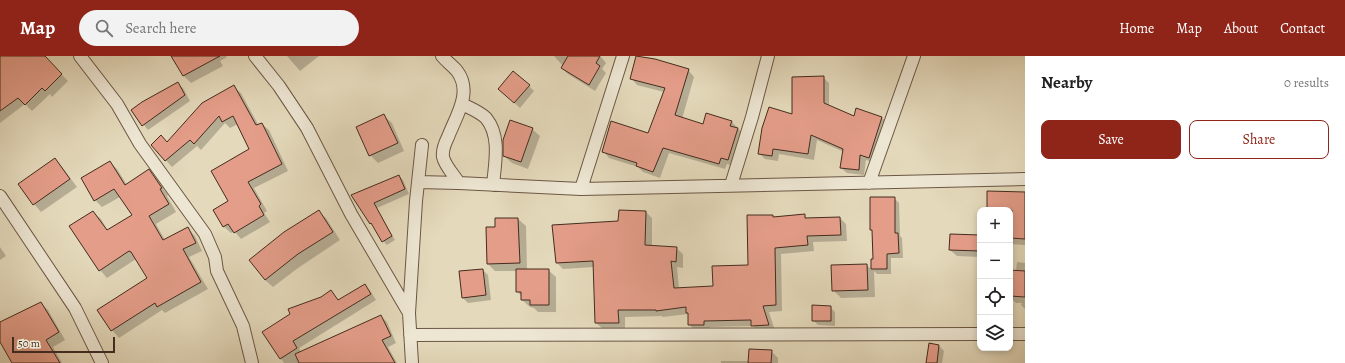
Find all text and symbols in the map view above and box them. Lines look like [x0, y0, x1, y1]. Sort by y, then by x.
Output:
search box [79, 10, 359, 46]
text: Map [20, 15, 55, 41]
icon: search [93, 17, 115, 39]
text: Search here [125, 18, 197, 38]
text: Home [1119, 19, 1154, 38]
text: Map [1176, 19, 1202, 38]
text: About [1224, 19, 1258, 38]
text: Contact [1280, 19, 1325, 38]
text: Nearby [1041, 71, 1092, 94]
text: 0 results [1284, 74, 1329, 91]
button: Save [1041, 120, 1181, 159]
button: Share [1189, 120, 1329, 159]
map controls [977, 207, 1013, 351]
button: + [977, 207, 1013, 243]
button: − [977, 243, 1013, 279]
button: locate [977, 279, 1013, 315]
button: layers [977, 315, 1013, 351]
scale bar [12, 335, 115, 354]
text: 50 m [18, 336, 40, 351]

